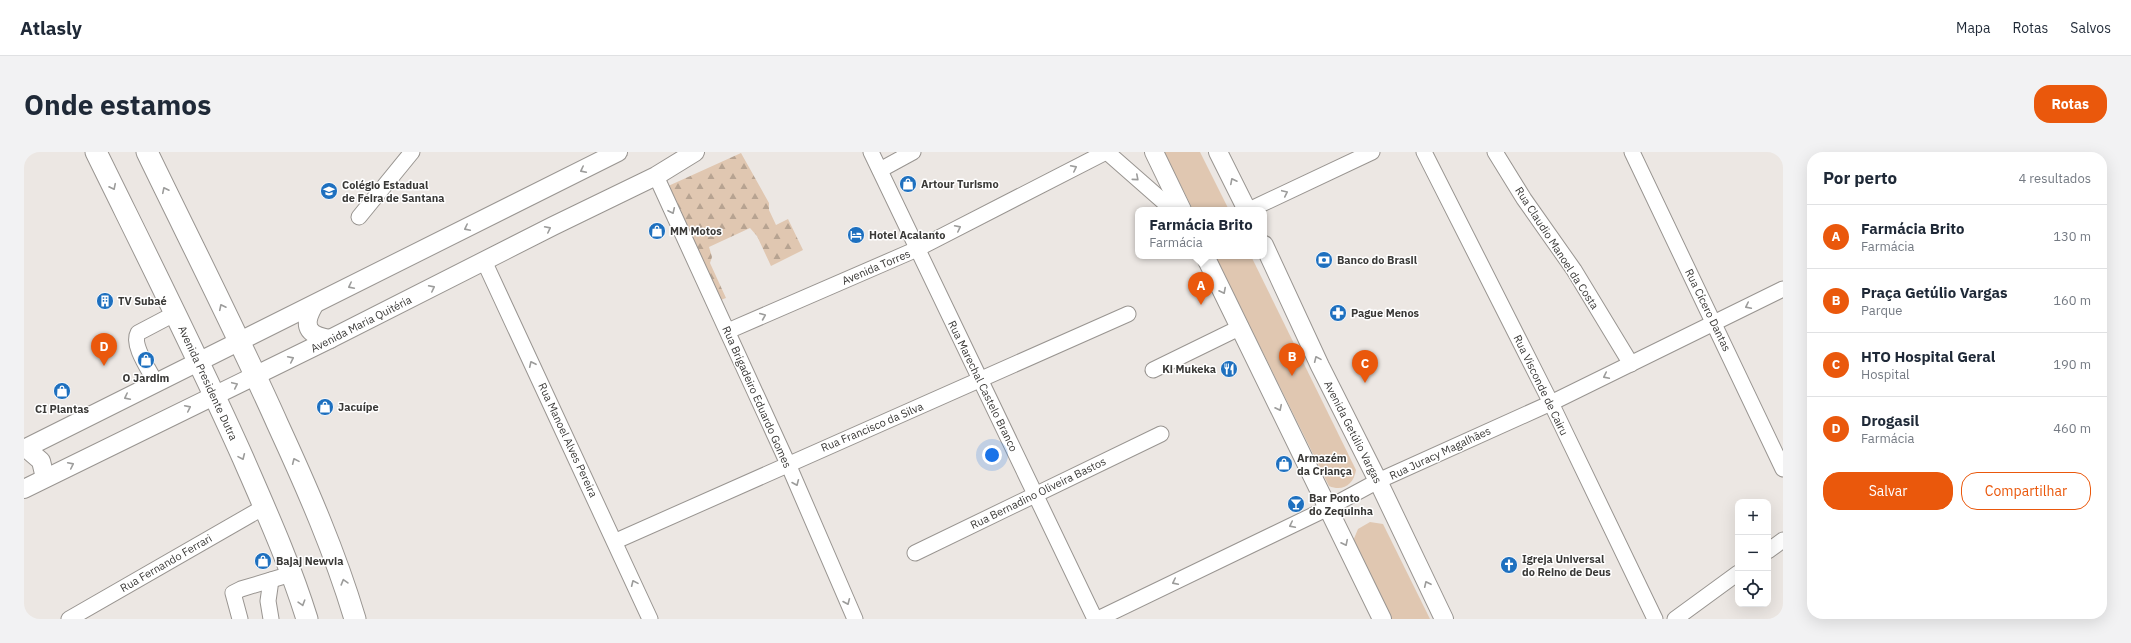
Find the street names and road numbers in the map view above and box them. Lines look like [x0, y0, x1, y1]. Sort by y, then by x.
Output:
street label: Rua Claudio Manoel da Costa [1512, 184, 1602, 312]
street label: Avenida Torres [840, 246, 912, 288]
street label: Rua Cícero Dantas [1682, 266, 1734, 354]
street label: Avenida Maria Quitéria [308, 292, 414, 356]
street label: Rua Marechal Castelo Branco [945, 318, 1021, 454]
street label: Avenida Presidente Dutra [175, 323, 241, 443]
street label: Rua Brigadeiro Eduardo Gomes [719, 324, 795, 470]
street label: Rua Visconde de Cairu [1511, 332, 1571, 438]
street label: Avenida Getúlio Vargas [1321, 378, 1385, 486]
street label: Rua Manoel Alves Pereira [535, 380, 601, 500]
street label: Rua Francisco da Silva [819, 399, 925, 455]
street label: Rua Juracy Magalhães [1387, 423, 1493, 483]
street label: Rua Bernadino Oliveira Bastos [968, 454, 1108, 532]
street label: Rua Fernando Ferrari [118, 531, 214, 595]

